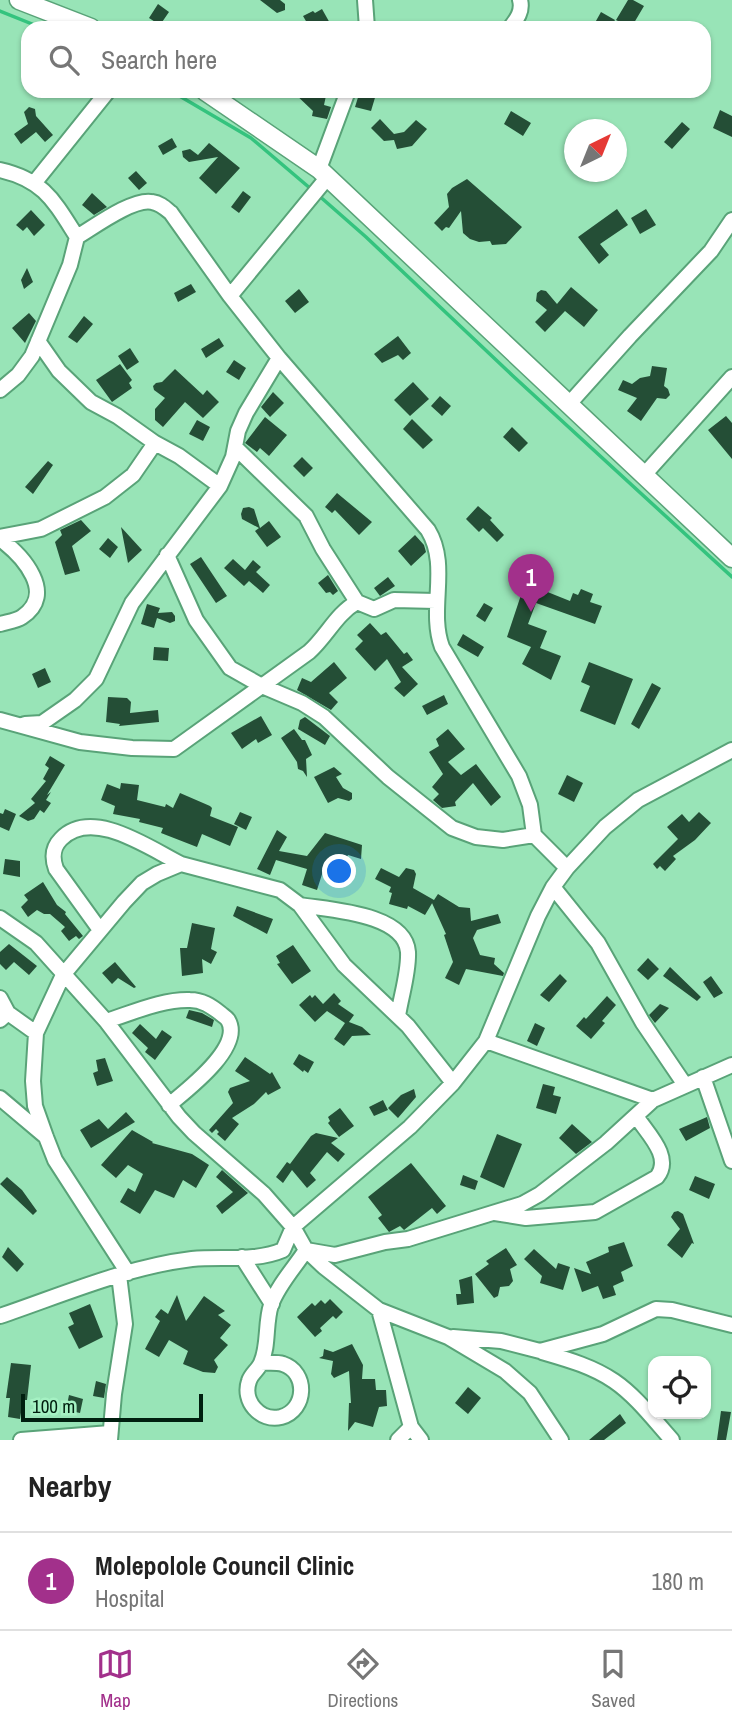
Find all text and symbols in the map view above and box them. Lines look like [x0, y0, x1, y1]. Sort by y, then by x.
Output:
search box [21, 21, 711, 98]
icon: search [45, 41, 83, 79]
text: Search here [101, 42, 217, 77]
north arrow [564, 119, 627, 182]
pin: 1 [508, 554, 554, 612]
your location [322, 854, 356, 888]
map controls [648, 1356, 711, 1419]
button: locate [648, 1356, 711, 1419]
scale bar [21, 1391, 203, 1423]
text: 100 m [32, 1393, 75, 1419]
text: Nearby [28, 1466, 111, 1506]
text: Molepolole Council Clinic [95, 1548, 354, 1583]
text: 1 [46, 1566, 56, 1597]
text: 180 m [652, 1566, 704, 1597]
text: Hospital [95, 1583, 164, 1614]
tab: Map [96, 1645, 134, 1713]
tab: Directions [327, 1645, 398, 1713]
tab: Saved [591, 1645, 636, 1713]

